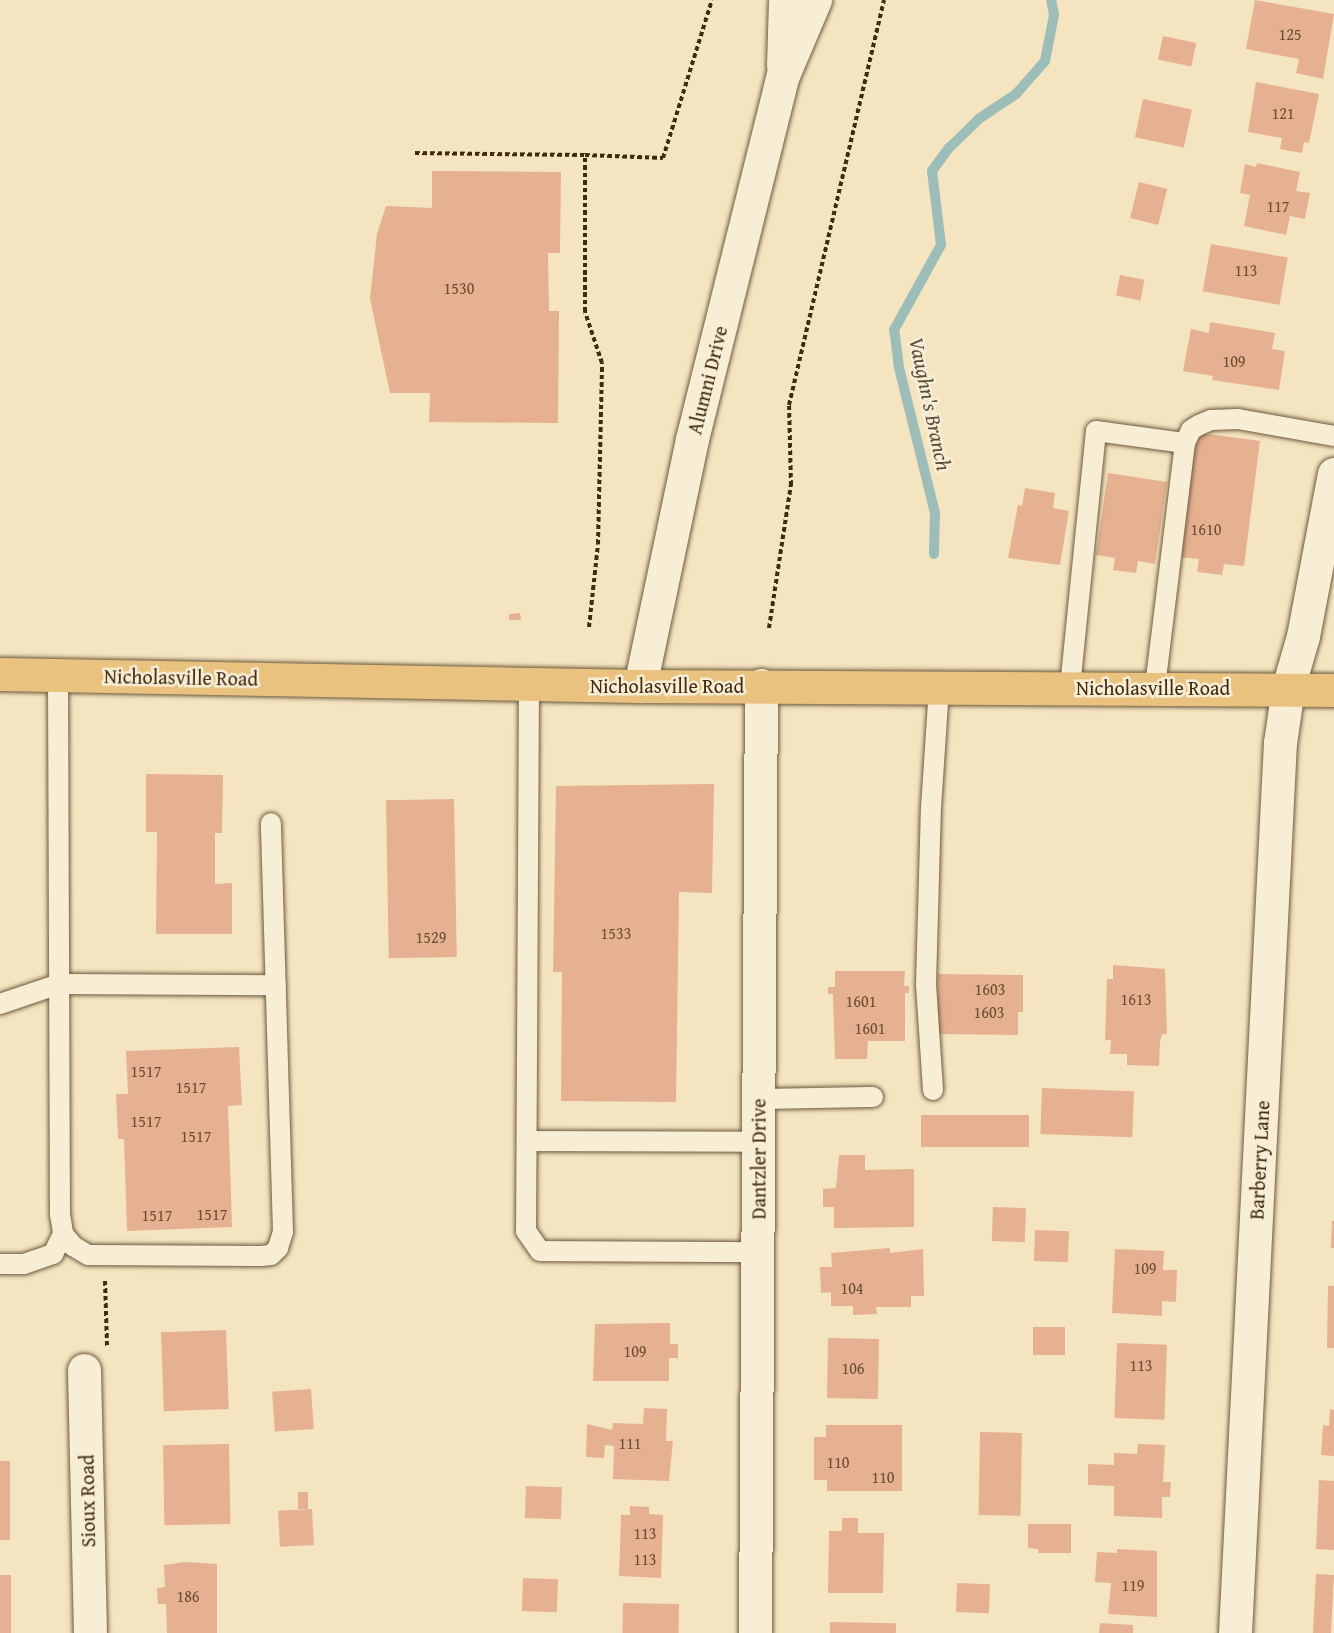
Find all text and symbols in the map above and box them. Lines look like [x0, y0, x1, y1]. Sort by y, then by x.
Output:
house number: 125 [1278, 24, 1302, 44]
house number: 121 [1271, 103, 1295, 123]
house number: 117 [1266, 196, 1290, 216]
house number: 113 [1234, 260, 1258, 280]
house number: 1530 [444, 278, 474, 298]
street label: Alumni Drive [682, 323, 732, 437]
water label: Vaughn's Branch [904, 335, 956, 473]
house number: 109 [1222, 351, 1246, 371]
house number: 1610 [1191, 519, 1221, 539]
street label: Nicholasville Road [104, 664, 258, 690]
street label: Nicholasville Road [590, 673, 744, 697]
street label: Nicholasville Road [1076, 675, 1230, 699]
house number: 1533 [601, 923, 631, 943]
house number: 1529 [416, 927, 446, 947]
house number: 1603 [975, 979, 1005, 999]
house number: 1613 [1121, 989, 1151, 1009]
house number: 1601 [846, 991, 876, 1011]
house number: 1603 [974, 1002, 1004, 1022]
house number: 1601 [855, 1018, 885, 1038]
house number: 1517 [131, 1061, 161, 1081]
house number: 1517 [176, 1077, 206, 1097]
street label: Dantzler Drive [746, 1098, 770, 1220]
street label: Barberry Lane [1244, 1100, 1274, 1220]
house number: 1517 [131, 1111, 161, 1131]
house number: 1517 [181, 1126, 211, 1146]
house number: 1517 [197, 1204, 227, 1224]
house number: 1517 [142, 1205, 172, 1225]
house number: 109 [1133, 1258, 1157, 1278]
house number: 104 [840, 1278, 864, 1298]
house number: 109 [623, 1341, 647, 1361]
house number: 113 [1129, 1355, 1153, 1375]
house number: 106 [841, 1358, 865, 1378]
house number: 111 [618, 1433, 642, 1453]
house number: 110 [826, 1452, 850, 1472]
street label: Sioux Road [74, 1454, 100, 1548]
house number: 110 [871, 1467, 895, 1487]
house number: 113 [633, 1523, 657, 1543]
house number: 113 [633, 1549, 657, 1569]
house number: 119 [1121, 1575, 1145, 1595]
house number: 186 [176, 1586, 200, 1606]

